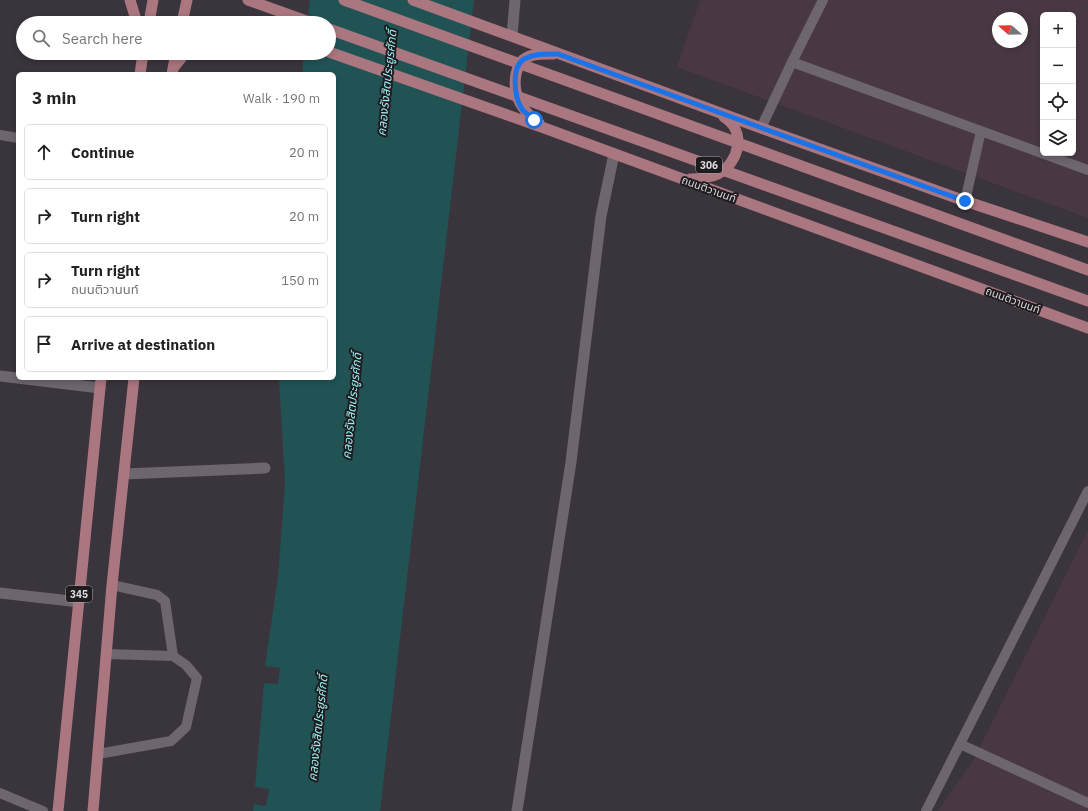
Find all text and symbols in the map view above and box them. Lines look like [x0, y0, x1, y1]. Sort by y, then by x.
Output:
north arrow [992, 12, 1028, 48]
map controls [1040, 12, 1076, 156]
button: + [1040, 12, 1076, 48]
search box [16, 16, 336, 60]
water label: คลองรังสิตประยูรศักดิ์ [373, 26, 401, 137]
icon: search [30, 27, 52, 49]
text: Search here [62, 29, 142, 48]
button: − [1040, 48, 1076, 84]
button: locate [1040, 84, 1076, 120]
text: 3 min [32, 87, 76, 109]
text: Walk · 190 m [243, 90, 320, 107]
route start [525, 111, 543, 129]
button: layers [1040, 120, 1076, 156]
icon: ahead [33, 141, 55, 163]
text: Continue [71, 143, 135, 162]
text: 20 m [289, 144, 319, 161]
road number: 306 [696, 157, 722, 173]
street label: ถนนติวานนท์ [680, 173, 738, 205]
route end [956, 192, 974, 210]
icon: right [33, 205, 55, 227]
text: Turn right [71, 207, 140, 226]
text: 20 m [289, 208, 319, 225]
text: Turn right [71, 261, 140, 280]
icon: right [33, 269, 55, 291]
text: 150 m [281, 272, 319, 289]
text: ถนนติวานนท์ [71, 281, 139, 298]
street label: ถนนติวานนท์ [984, 284, 1042, 316]
icon: arrive [33, 333, 55, 355]
text: Arrive at destination [71, 335, 215, 354]
water label: คลองรังสิตประยูรศักดิ์ [338, 349, 366, 460]
road number: 345 [66, 586, 92, 602]
water label: คลองรังสิตประยูรศักดิ์ [304, 671, 332, 782]

